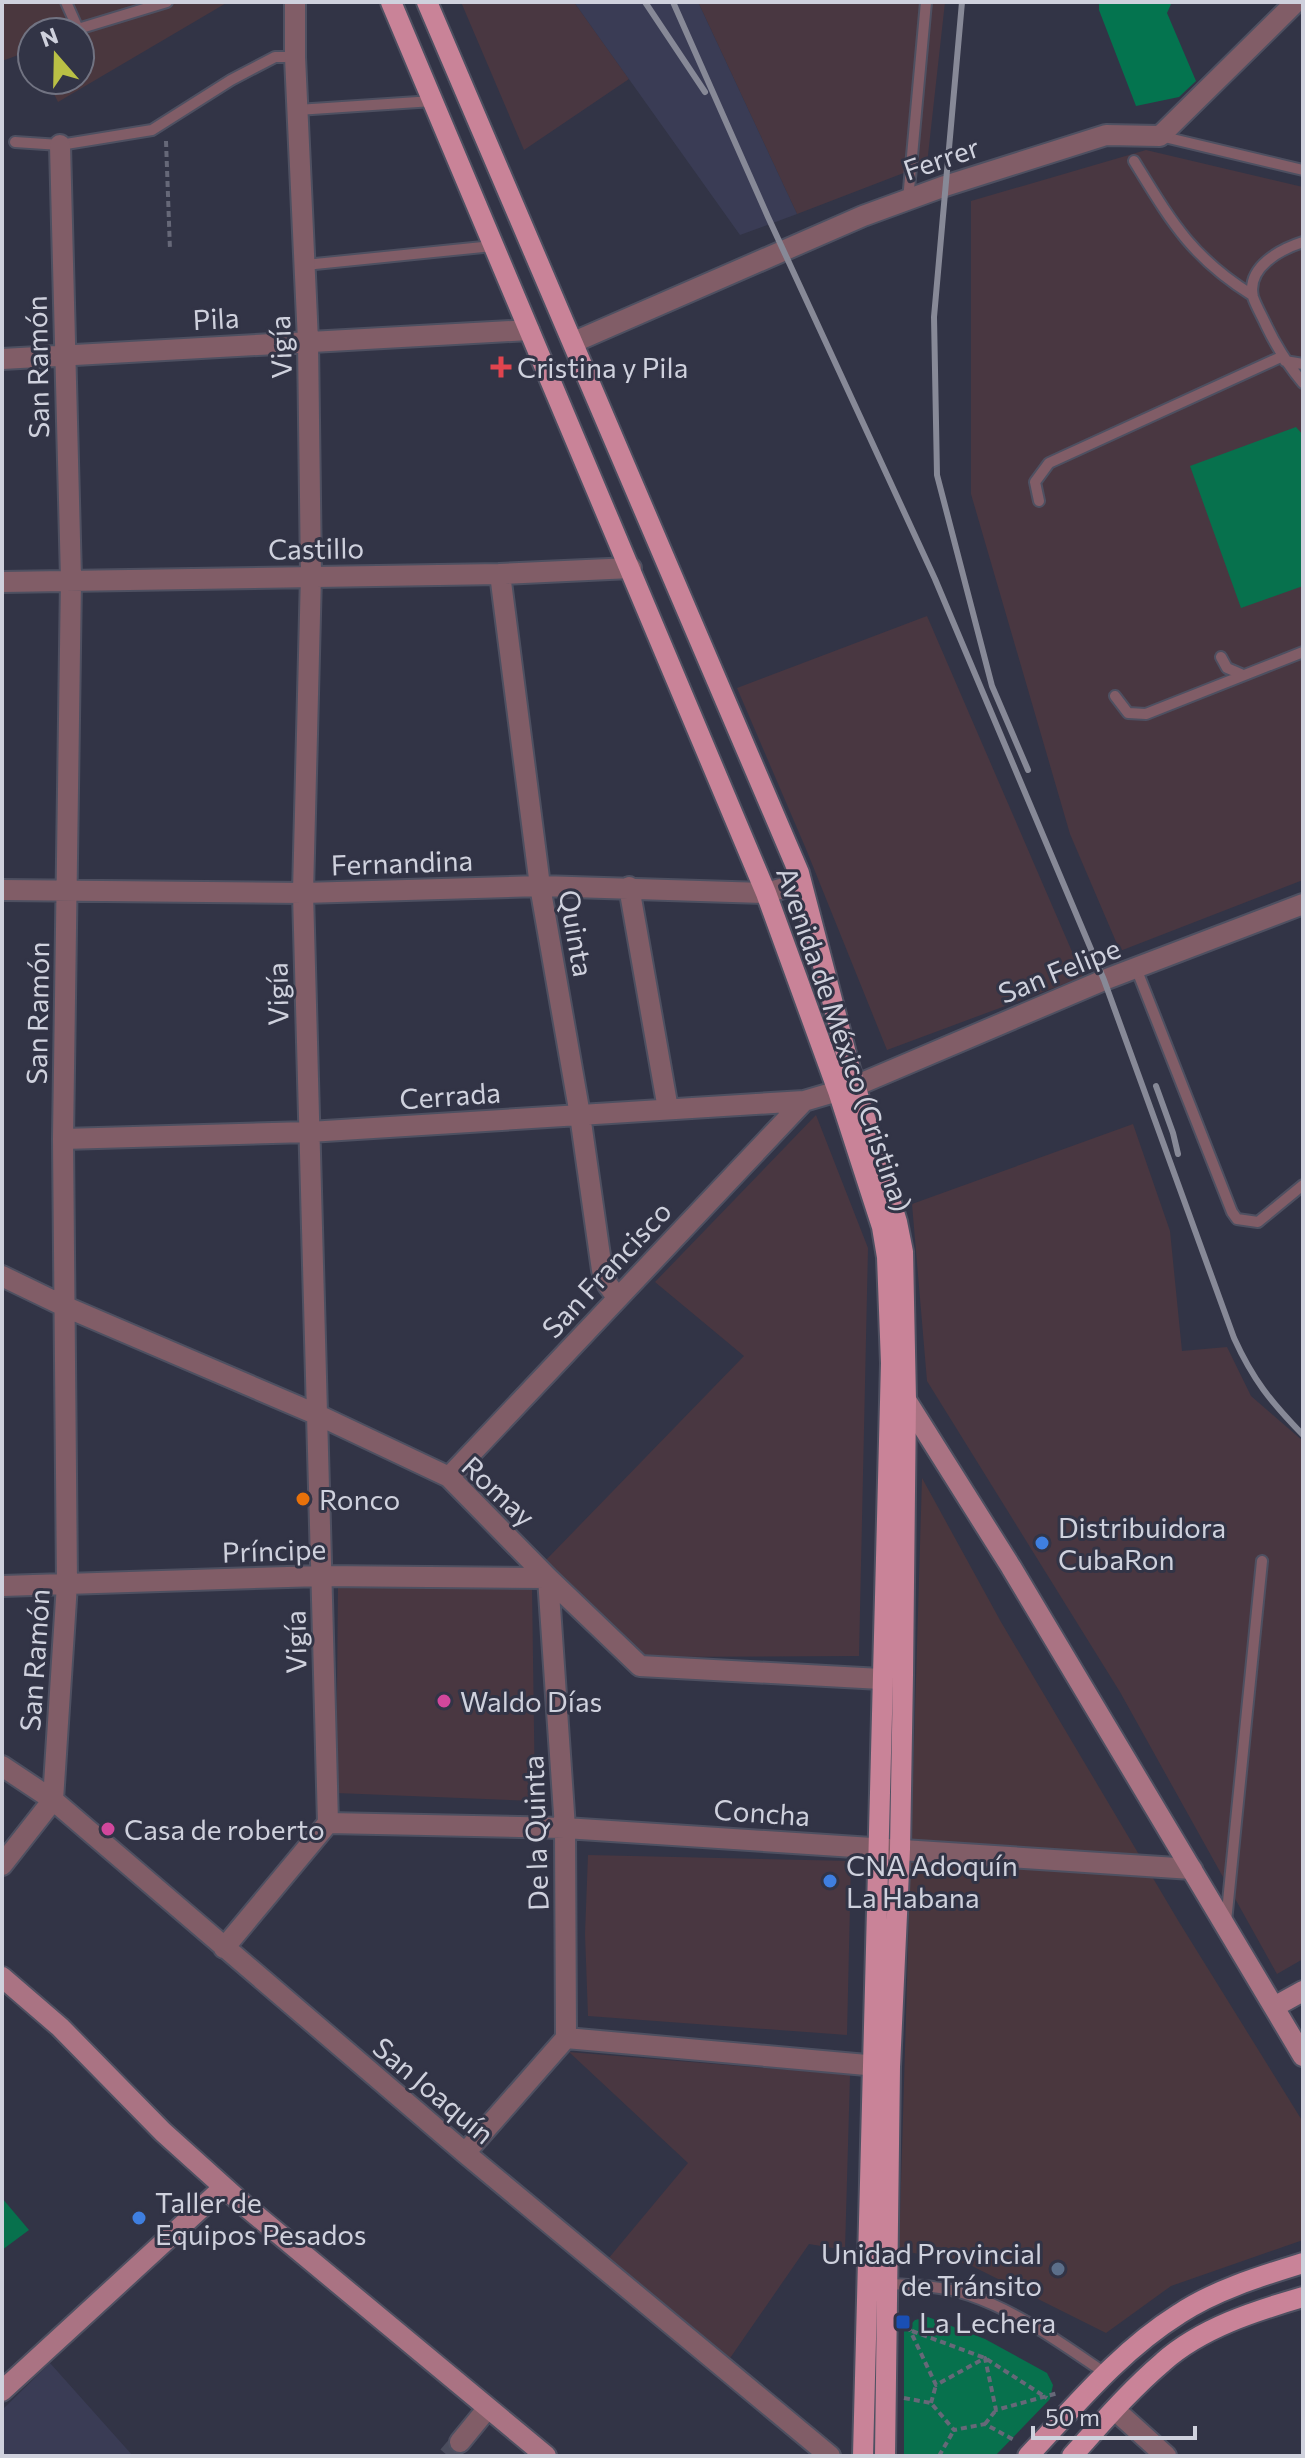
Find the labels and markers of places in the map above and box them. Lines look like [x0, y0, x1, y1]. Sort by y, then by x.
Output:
place label: Cristina y Pila [517, 350, 688, 384]
marker: Cristina y Pila [492, 358, 510, 376]
place label: Ronco [319, 1482, 400, 1516]
marker: Ronco [294, 1490, 312, 1508]
place label: Distribuidora CubaRon [1058, 1510, 1226, 1576]
marker: Distribuidora CubaRon [1033, 1534, 1051, 1552]
place label: Waldo Días [460, 1684, 602, 1718]
marker: Waldo Días [435, 1692, 453, 1710]
place label: Casa de roberto [124, 1812, 325, 1846]
marker: Casa de roberto [99, 1820, 117, 1838]
place label: CNA Adoquín La Habana [846, 1848, 1018, 1914]
marker: CNA Adoquín La Habana [821, 1872, 839, 1890]
place label: Taller de Equipos Pesados [155, 2185, 367, 2251]
marker: Taller de Equipos Pesados [130, 2209, 148, 2227]
place label: Unidad Provincial de Tránsito [821, 2236, 1042, 2302]
marker: Unidad Provincial de Tránsito [1049, 2260, 1067, 2278]
place label: La Lechera [919, 2305, 1056, 2339]
marker: La Lechera [894, 2313, 912, 2331]

